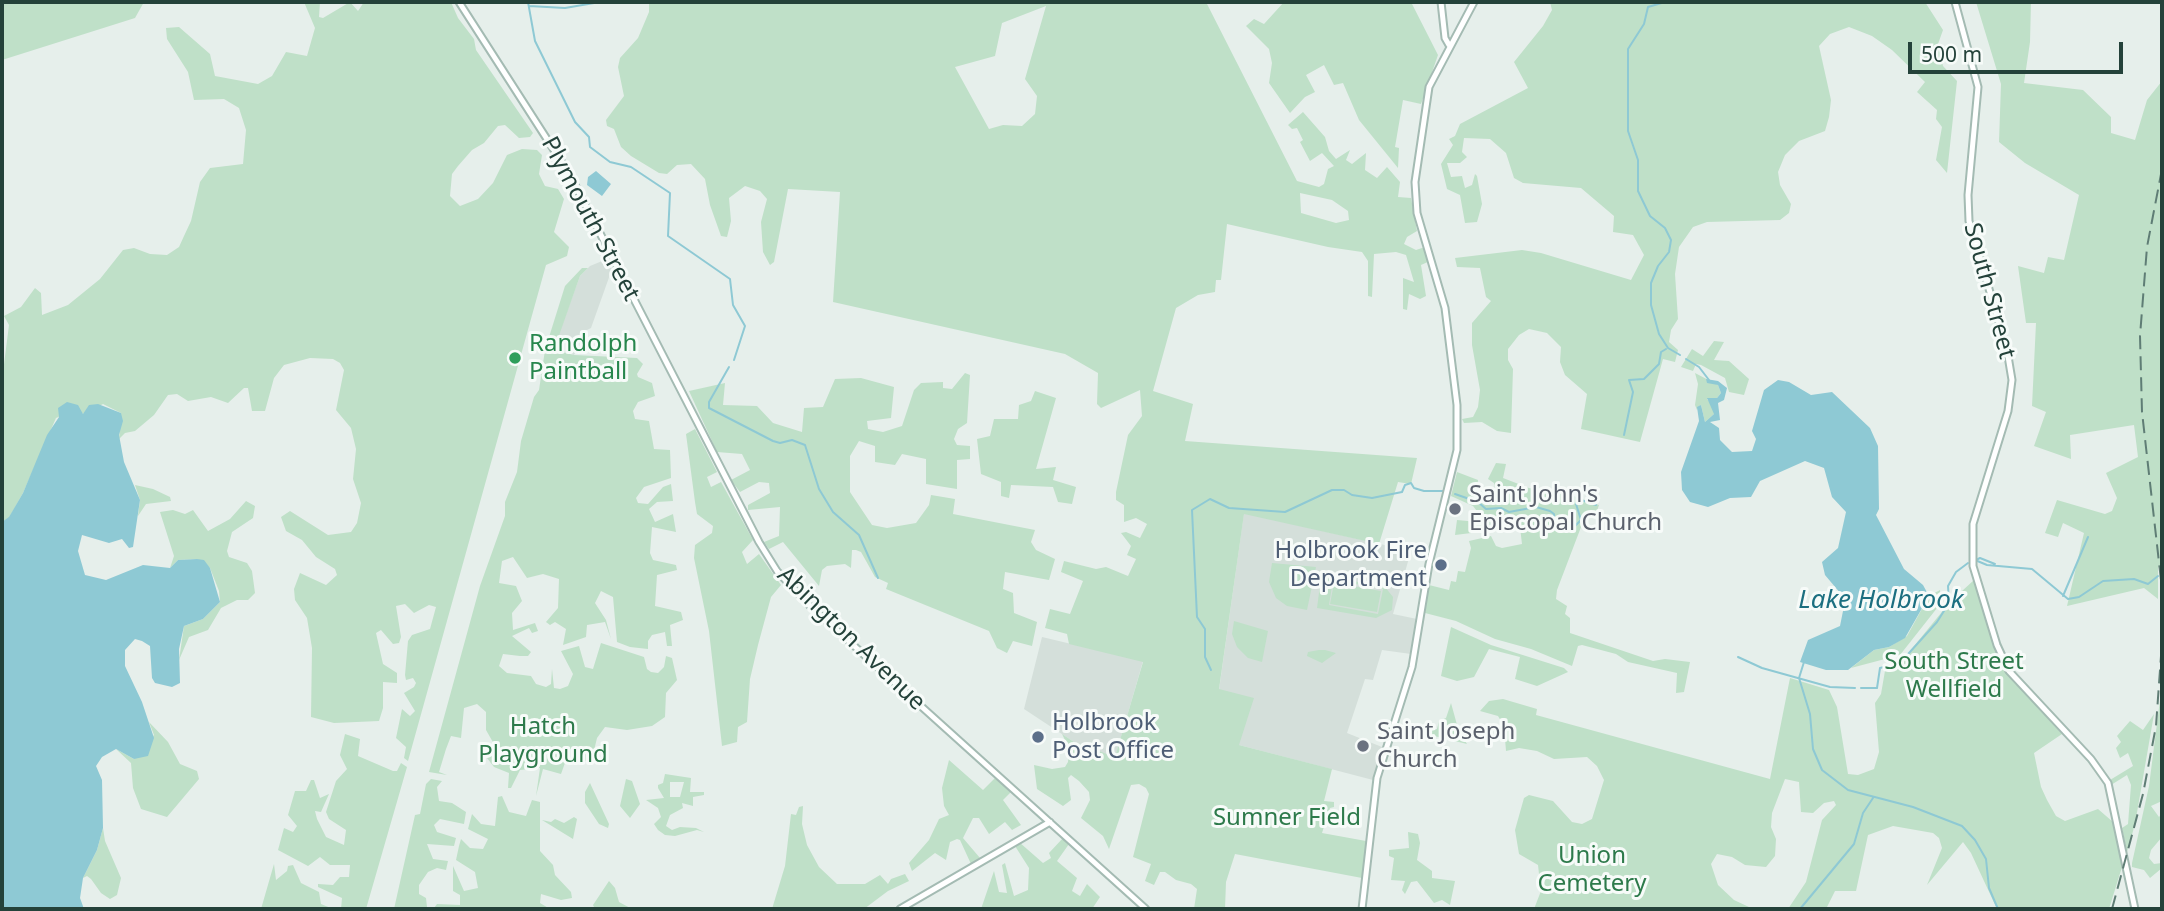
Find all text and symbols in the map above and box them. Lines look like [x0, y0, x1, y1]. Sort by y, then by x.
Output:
scale bar [1912, 28, 2127, 72]
text: 500 m [1921, 40, 1982, 68]
street label: Plymouth Street [535, 132, 645, 306]
street label: South Street [1957, 220, 2021, 362]
place label: Randolph Paintball [529, 330, 637, 386]
marker: Randolph Paintball [507, 350, 523, 366]
place label: Saint John's Episcopal Church [1469, 481, 1662, 537]
marker: Saint John's Episcopal Church [1447, 501, 1463, 517]
place label: Holbrook Fire Department [1275, 537, 1427, 593]
marker: Holbrook Fire Department [1433, 557, 1449, 573]
street label: Abington Avenue [771, 561, 931, 717]
water label: Lake Holbrook [1798, 585, 1964, 617]
park label: South Street Wellfield [1884, 648, 2024, 704]
place label: Holbrook Post Office [1052, 709, 1174, 765]
park label: Hatch Playground [478, 713, 608, 769]
place label: Saint Joseph Church [1377, 718, 1515, 774]
marker: Holbrook Post Office [1030, 729, 1046, 745]
marker: Saint Joseph Church [1355, 738, 1371, 754]
park label: Sumner Field [1213, 804, 1361, 832]
park label: Union Cemetery [1537, 842, 1647, 898]

